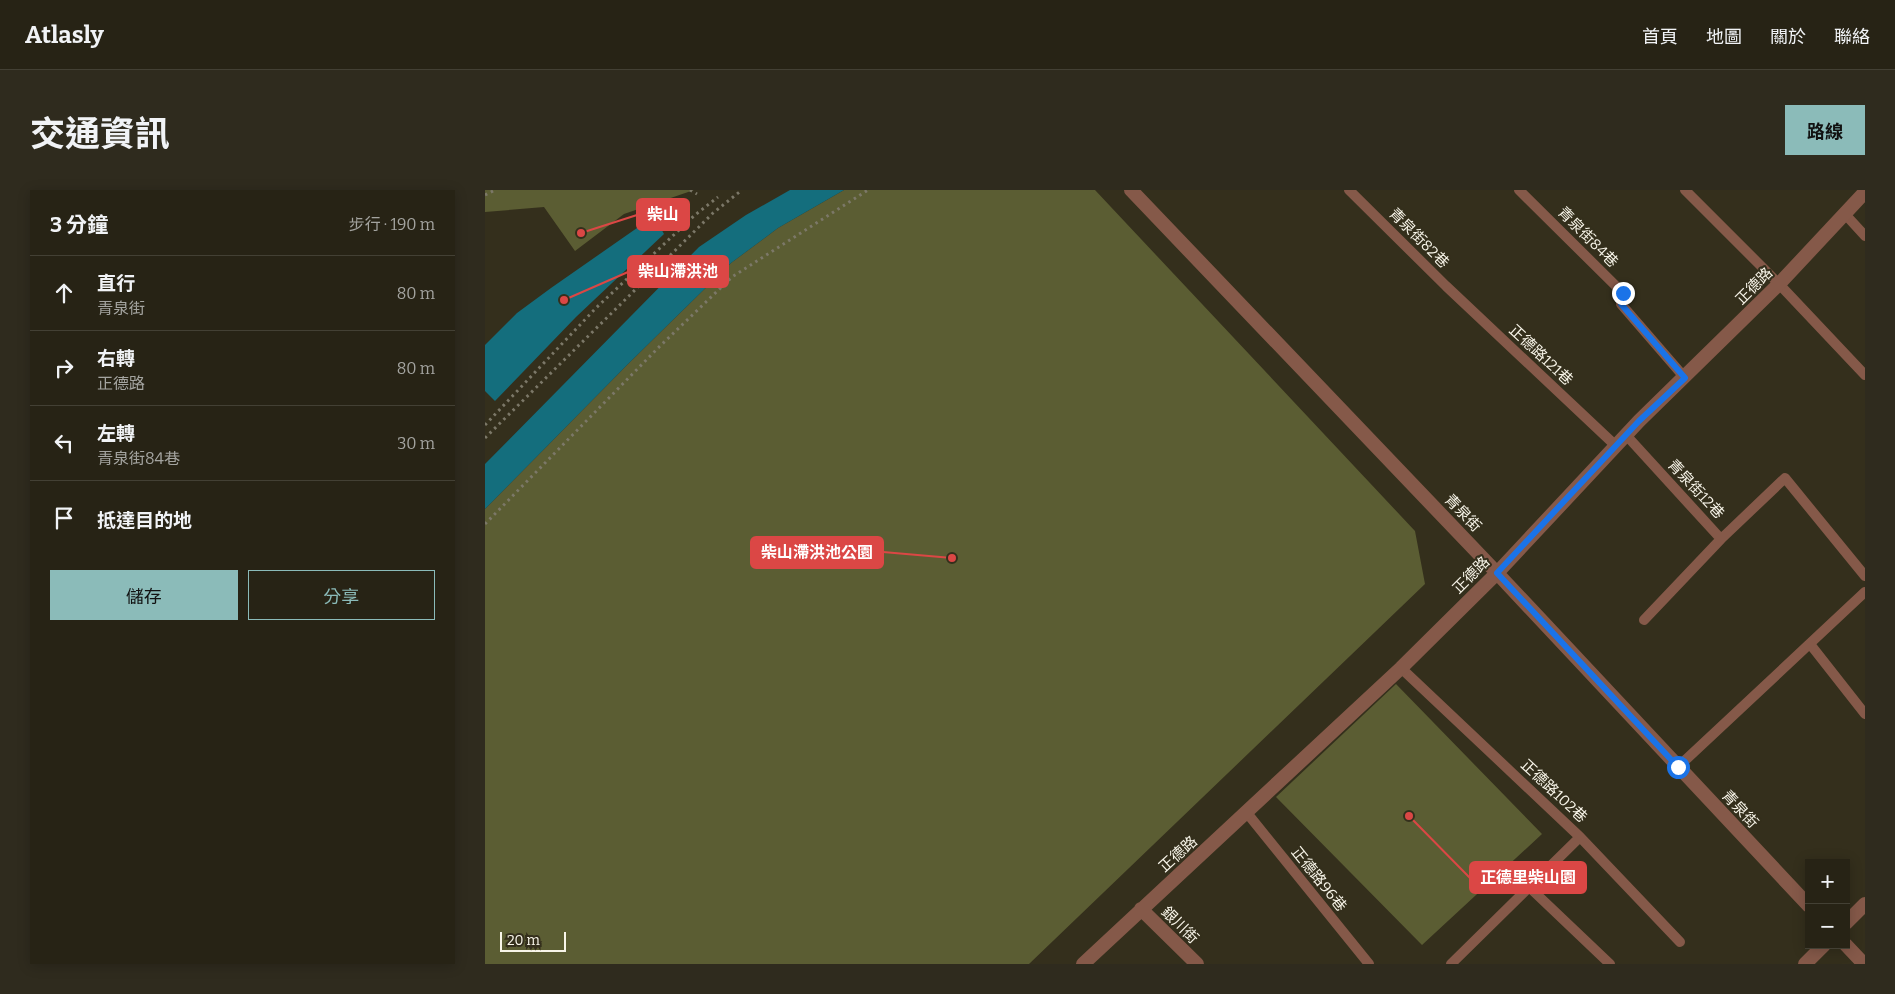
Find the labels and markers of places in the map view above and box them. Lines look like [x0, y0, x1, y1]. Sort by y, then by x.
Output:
callout: 柴山 [637, 199, 689, 230]
callout: 柴山滯洪池 [628, 256, 728, 287]
callout: 柴山滯洪池公園 [751, 537, 883, 568]
callout: 正德里柴山園 [1470, 862, 1586, 893]

